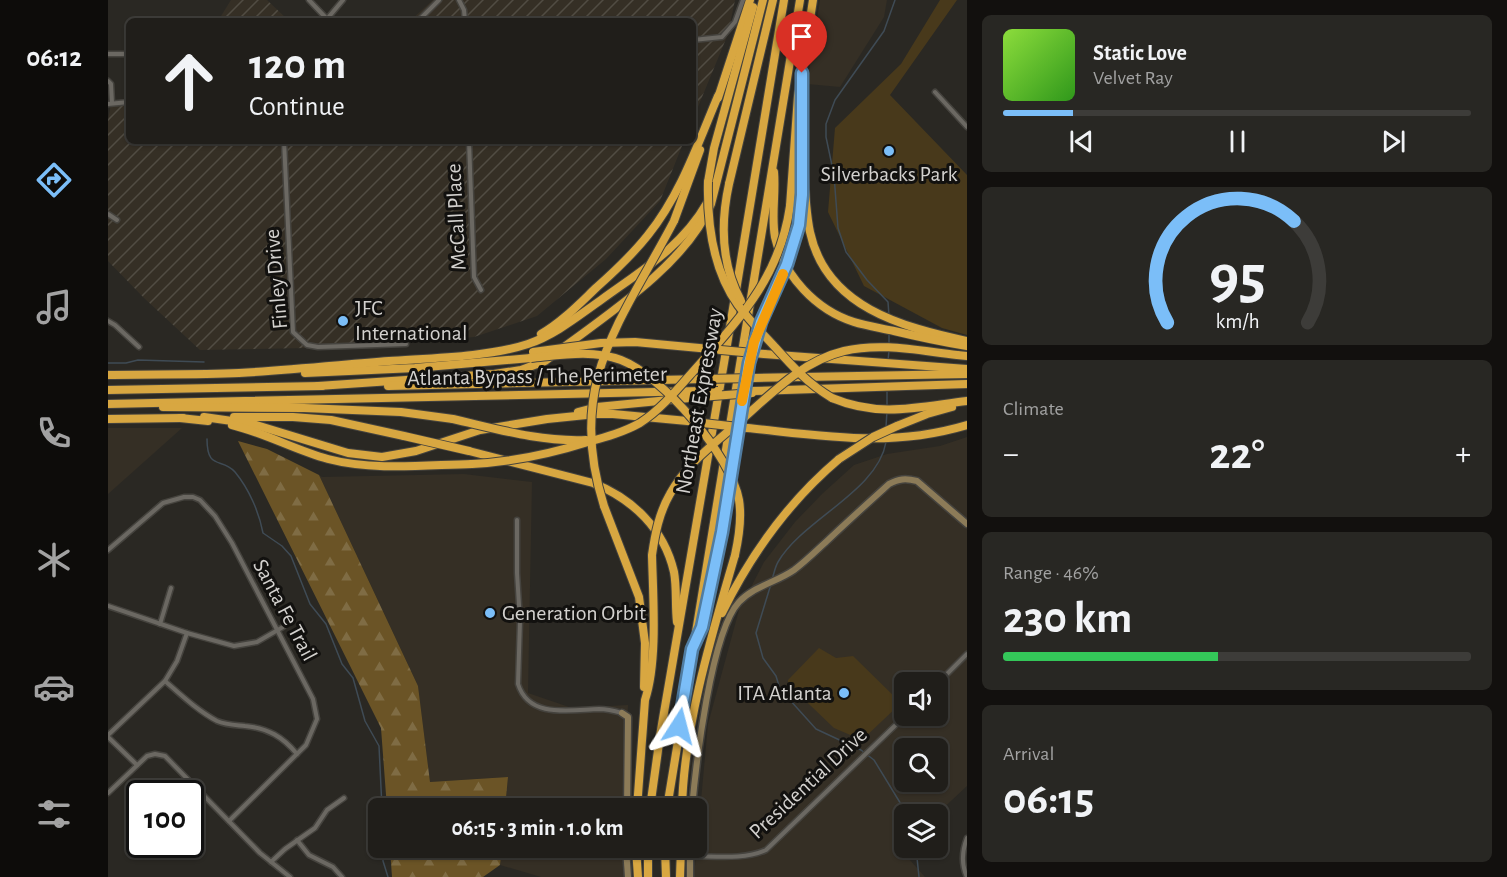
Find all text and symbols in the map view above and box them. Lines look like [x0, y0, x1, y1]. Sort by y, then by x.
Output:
pin [776, 11, 827, 73]
icon: arrive [785, 20, 818, 53]
icon: ahead [150, 42, 228, 120]
text: Static Love [1093, 42, 1187, 64]
text: 06:12 [26, 44, 82, 71]
text: 120 m [249, 44, 346, 86]
text: Velvet Ray [1093, 68, 1173, 88]
text: Continue [249, 93, 345, 120]
icon: previous [1065, 125, 1098, 158]
icon: pause [1221, 125, 1254, 158]
icon: next [1377, 125, 1410, 158]
marker: Silverbacks Park [882, 144, 896, 158]
icon: directions [33, 159, 75, 201]
street label: McCall Place [442, 163, 470, 271]
place label: Silverbacks Park [820, 163, 958, 185]
street label: Finley Drive [261, 228, 291, 330]
text: 95 [1208, 247, 1266, 309]
icon: music [33, 286, 75, 328]
place label: JFC International [355, 297, 467, 344]
street label: Northeast Expressway [672, 306, 726, 496]
text: km/h [1215, 312, 1259, 333]
marker: JFC International [336, 314, 350, 328]
street label: Atlanta Bypass / The Perimeter [407, 363, 667, 389]
text: Climate [1003, 399, 1064, 419]
icon: phone [33, 412, 75, 454]
text: 22° [1209, 432, 1265, 477]
text: − [1003, 438, 1019, 471]
text: + [1455, 438, 1471, 471]
icon: climate [33, 539, 75, 581]
street label: Santa Fe Trail [249, 555, 321, 665]
text: Range · 46% [1003, 563, 1099, 583]
text: 230 km [1003, 596, 1132, 641]
place label: Generation Orbit [502, 602, 646, 624]
marker: Generation Orbit [483, 606, 497, 620]
icon: car [33, 666, 75, 708]
map controls [894, 672, 948, 858]
button: sound [894, 672, 948, 726]
place label: ITA Atlanta [737, 682, 832, 704]
marker: ITA Atlanta [837, 686, 851, 700]
position arrow [647, 694, 711, 758]
street label: Presidential Drive [745, 723, 871, 843]
button: search [894, 738, 948, 792]
text: Arrival [1003, 744, 1054, 764]
text: 06:15 [1003, 777, 1094, 822]
speed limit sign: 100 [126, 780, 204, 858]
icon: filters [33, 793, 75, 835]
button: layers [894, 804, 948, 858]
text: 06:15 · 3 min · 1.0 km [451, 817, 624, 839]

